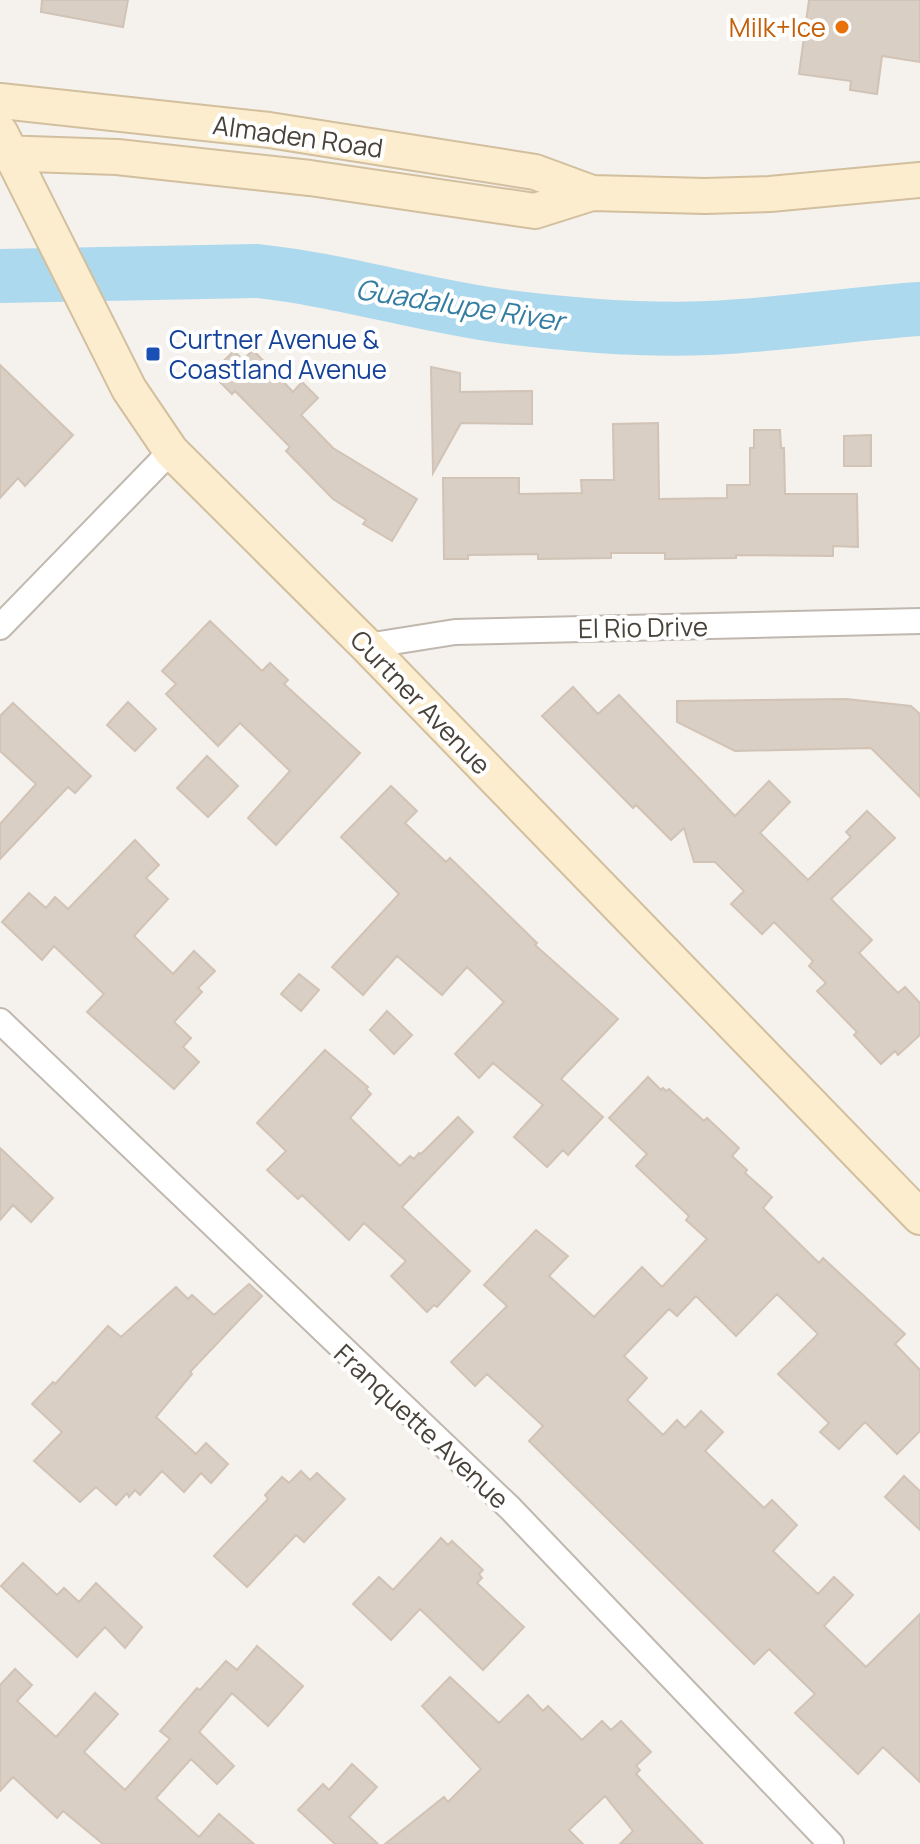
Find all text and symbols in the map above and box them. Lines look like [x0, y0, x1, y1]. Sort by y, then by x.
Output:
place label: Milk+Ice [729, 9, 826, 45]
marker: Milk+Ice [833, 18, 851, 36]
street label: Almaden Road [211, 106, 385, 166]
water label: Guadalupe River [353, 269, 571, 340]
place label: Curtner Avenue & Coastland Avenue [169, 321, 387, 387]
marker: Curtner Avenue & Coastland Avenue [144, 345, 162, 363]
street label: El Rio Drive [578, 608, 708, 646]
street label: Curtner Avenue [343, 622, 499, 782]
street label: Franquette Avenue [327, 1336, 517, 1516]

